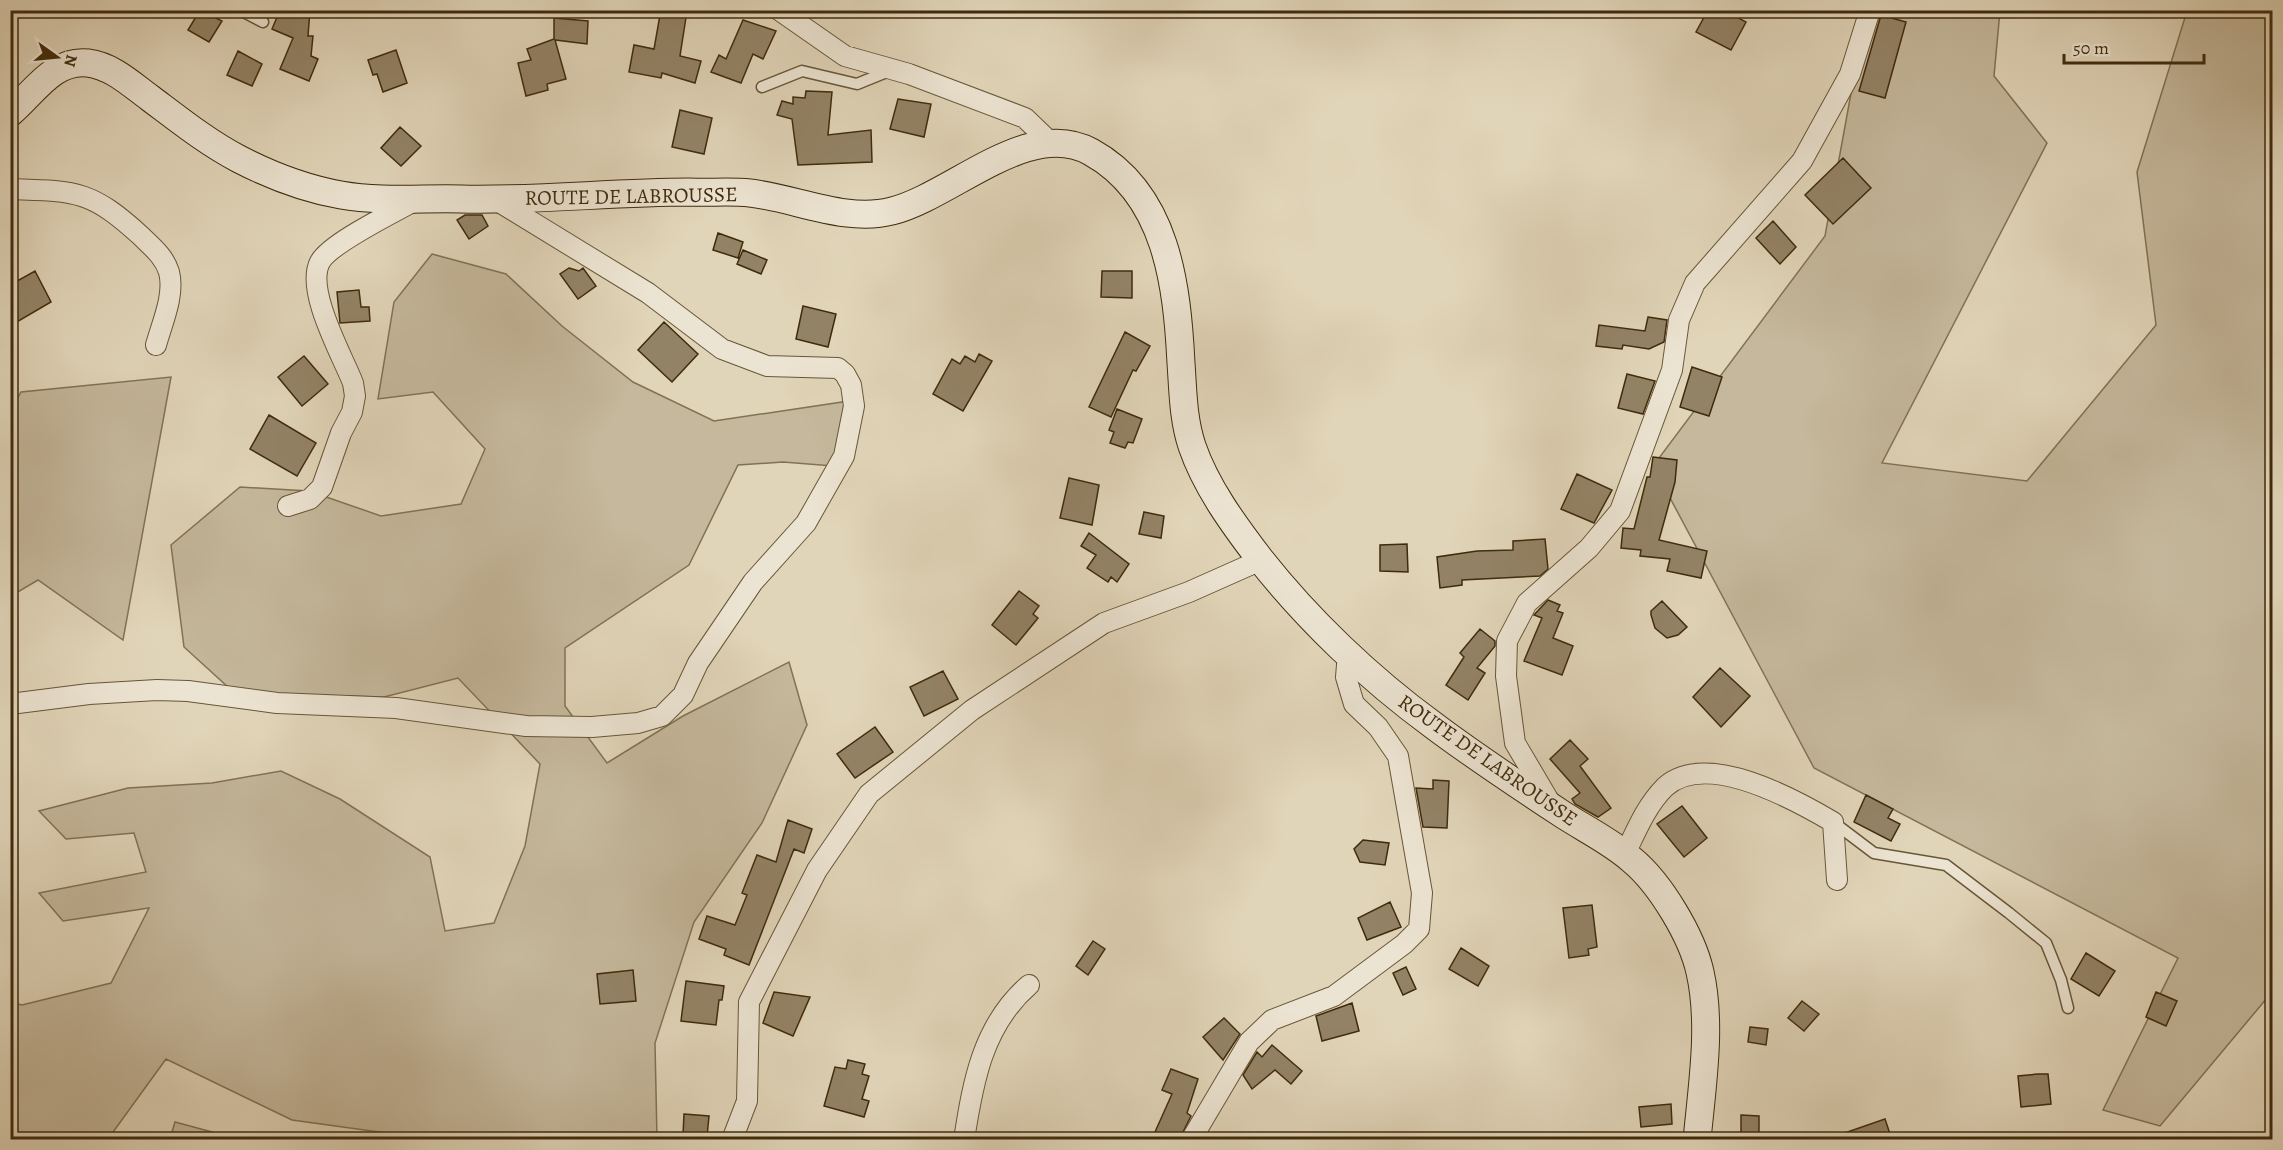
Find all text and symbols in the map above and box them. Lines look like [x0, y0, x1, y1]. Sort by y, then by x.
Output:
north arrow [27, 27, 87, 87]
scale bar [2064, 27, 2204, 65]
text: 50 m [2073, 36, 2109, 60]
text: N [58, 52, 83, 69]
street label: ROUTE DE LABROUSSE [524, 180, 738, 212]
street label: ROUTE DE LABROUSSE [1393, 687, 1583, 833]

